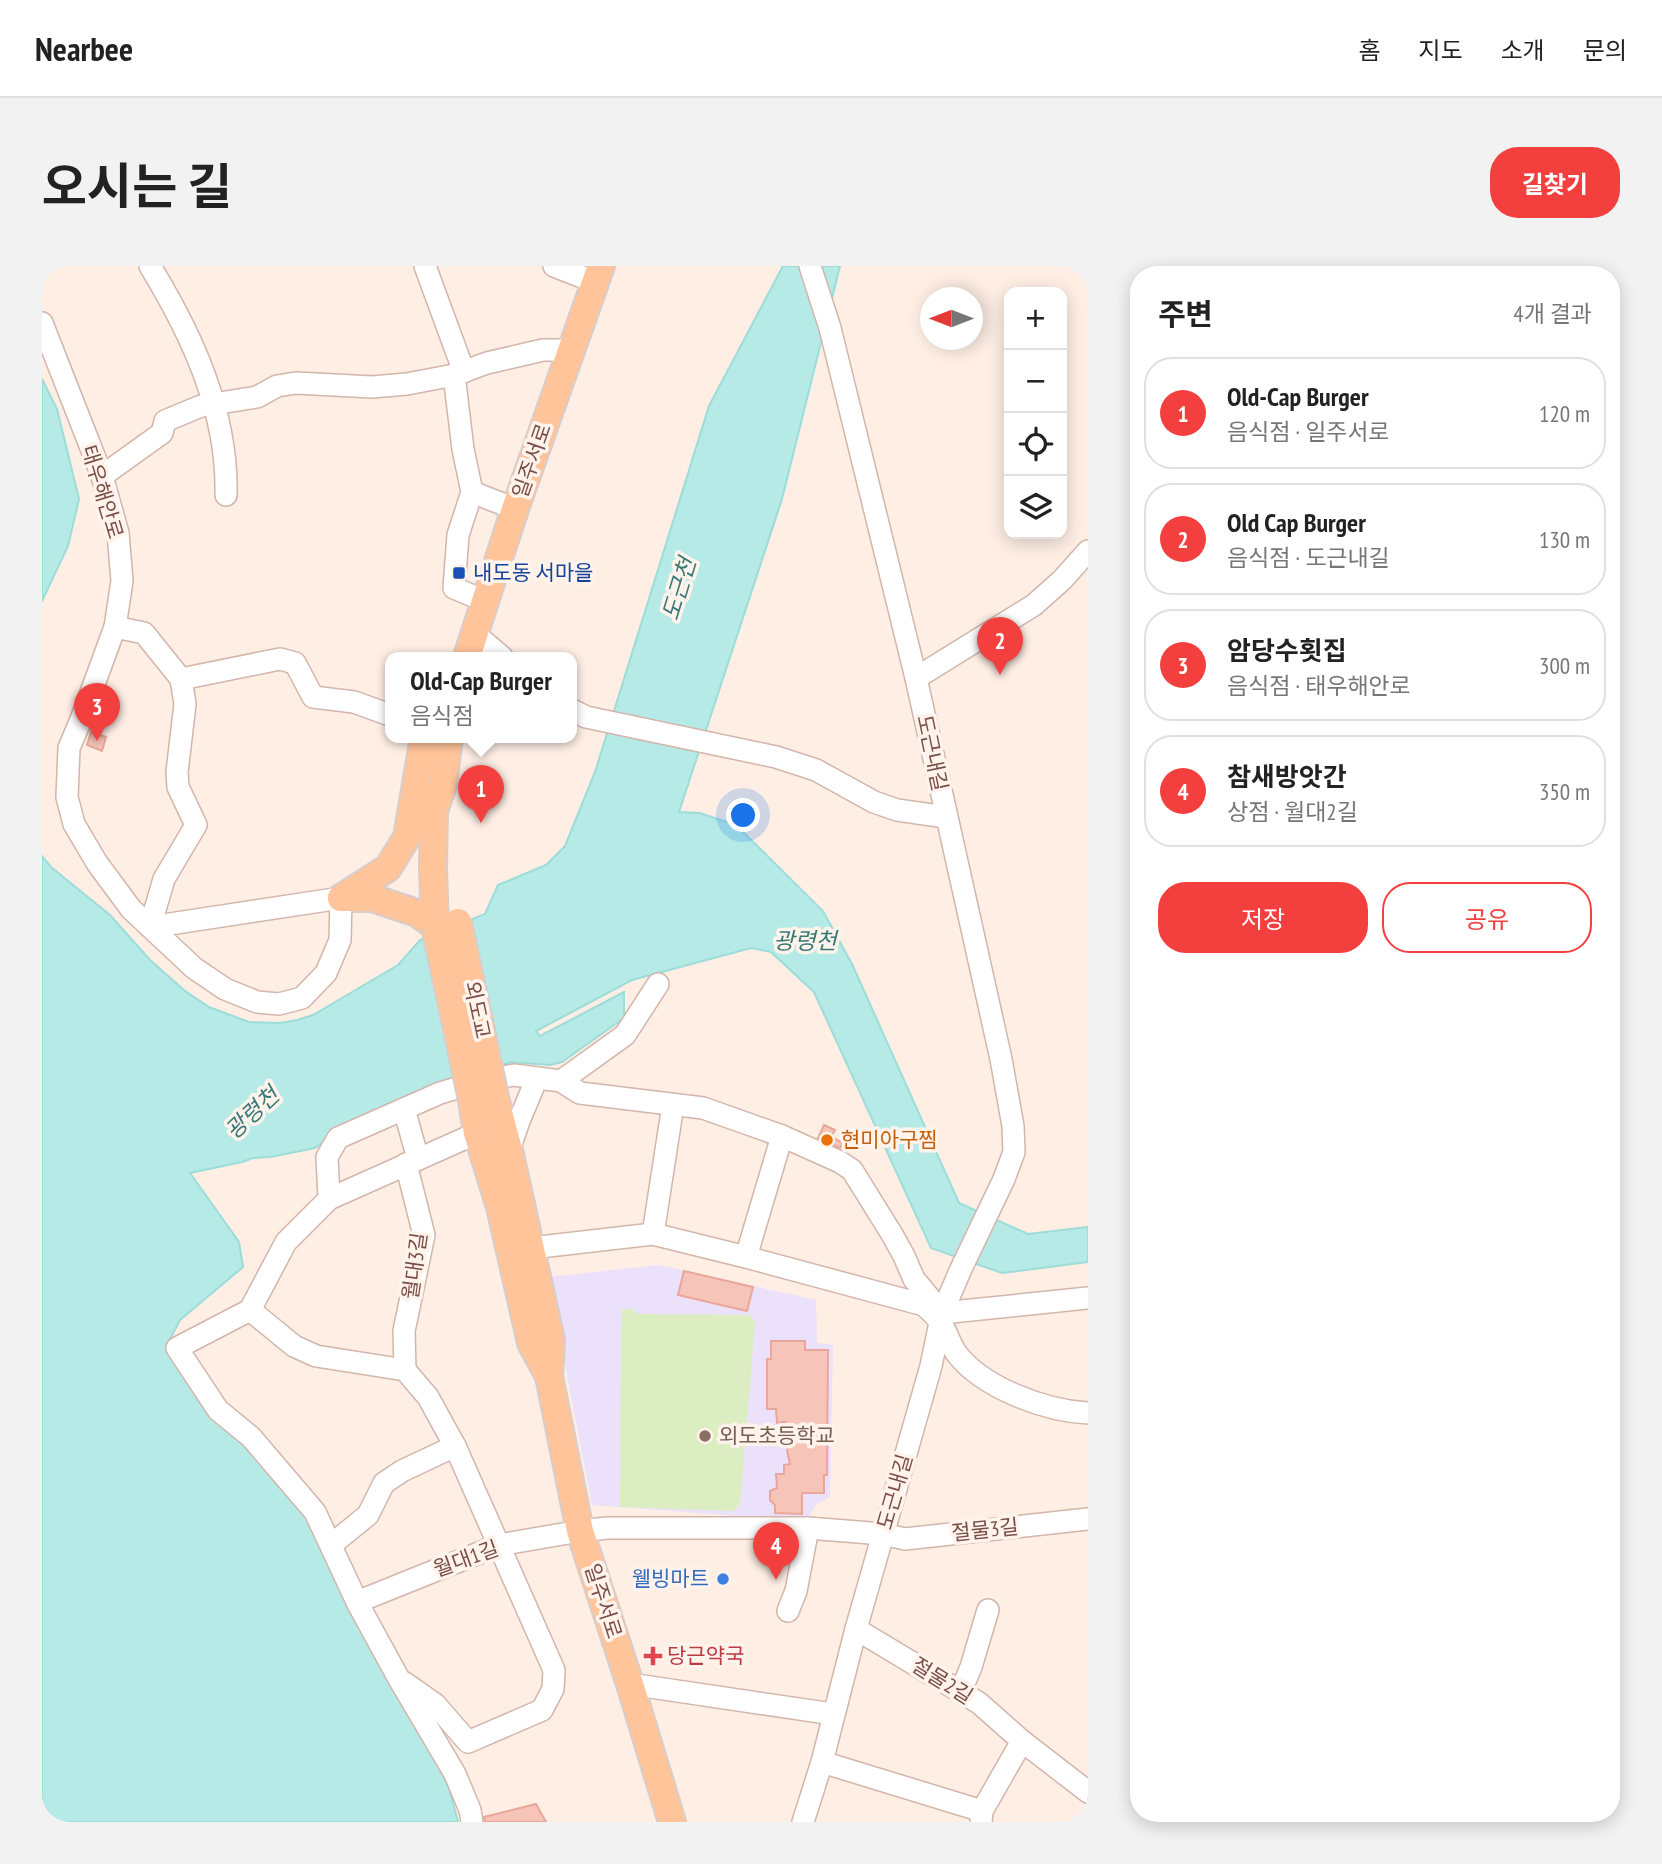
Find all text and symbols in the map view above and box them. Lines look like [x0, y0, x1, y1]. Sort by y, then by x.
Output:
text: Nearbee [35, 27, 133, 70]
text: 홈 [1358, 35, 1380, 66]
text: 지도 [1418, 35, 1463, 66]
text: 소개 [1501, 35, 1545, 66]
text: 문의 [1583, 35, 1627, 66]
button: 길찾기 [1490, 147, 1620, 218]
text: 오시는 길 [42, 154, 232, 218]
north arrow [920, 287, 983, 350]
map controls [1004, 287, 1067, 539]
button: + [1004, 287, 1067, 350]
text: 주변 [1158, 294, 1213, 333]
text: 4개 결과 [1513, 299, 1592, 328]
button: − [1004, 350, 1067, 413]
text: Old-Cap Burger [1227, 380, 1369, 413]
text: 1 [1178, 399, 1189, 428]
text: 120 m [1539, 399, 1590, 428]
button: locate [1004, 413, 1067, 476]
text: 음식점 · 일주서로 [1227, 417, 1390, 446]
street label: 일주서로 [506, 420, 557, 502]
street label: 태우해안로 [75, 442, 130, 542]
button: layers [1004, 476, 1067, 539]
text: Old Cap Burger [1227, 506, 1366, 539]
text: 2 [1178, 525, 1189, 554]
text: 130 m [1539, 525, 1590, 554]
text: 음식점 · 도근내길 [1227, 543, 1390, 572]
water label: 도근천 [655, 552, 702, 623]
place label: 내도동 서마을 [473, 559, 593, 586]
marker: 내도동 서마을 [451, 565, 467, 581]
pin: 2 [977, 617, 1023, 675]
text: 암당수횟집 [1227, 634, 1347, 667]
text: 3 [1178, 651, 1189, 680]
text: 300 m [1539, 651, 1590, 680]
popup [385, 652, 577, 743]
text: Old-Cap Burger [410, 664, 552, 697]
text: 음식점 · 태우해안로 [1227, 671, 1411, 700]
pin: 3 [74, 683, 120, 741]
text: 음식점 [410, 701, 474, 730]
street label: 도근내길 [911, 712, 954, 793]
text: 참새방앗간 [1227, 760, 1347, 793]
pin: 1 [458, 765, 504, 823]
text: 4 [1178, 777, 1189, 806]
text: 350 m [1539, 777, 1590, 806]
text: 상점 · 월대2길 [1227, 797, 1358, 826]
your location [726, 798, 760, 832]
button: 저장 [1158, 882, 1368, 953]
button: 공유 [1382, 882, 1592, 953]
water label: 광령천 [773, 926, 840, 955]
street label: 외도교 [458, 979, 497, 1041]
water label: 광령천 [219, 1078, 287, 1145]
place label: 현미아구찜 [841, 1126, 938, 1153]
marker: 현미아구찜 [819, 1132, 835, 1148]
street label: 월대3길 [396, 1231, 433, 1301]
place label: 외도초등학교 [719, 1422, 835, 1449]
marker: 외도초등학교 [697, 1428, 713, 1444]
street label: 도근내길 [871, 1451, 918, 1533]
street label: 절물3길 [950, 1513, 1020, 1546]
pin: 4 [753, 1522, 799, 1580]
street label: 월대1길 [430, 1534, 502, 1583]
street label: 일주서로 [579, 1560, 628, 1642]
place label: 웰빙마트 [632, 1565, 709, 1592]
marker: 웰빙마트 [715, 1571, 731, 1587]
place label: 당근약국 [667, 1642, 744, 1669]
marker: 당근약국 [645, 1648, 661, 1664]
street label: 절물2길 [907, 1651, 978, 1710]

